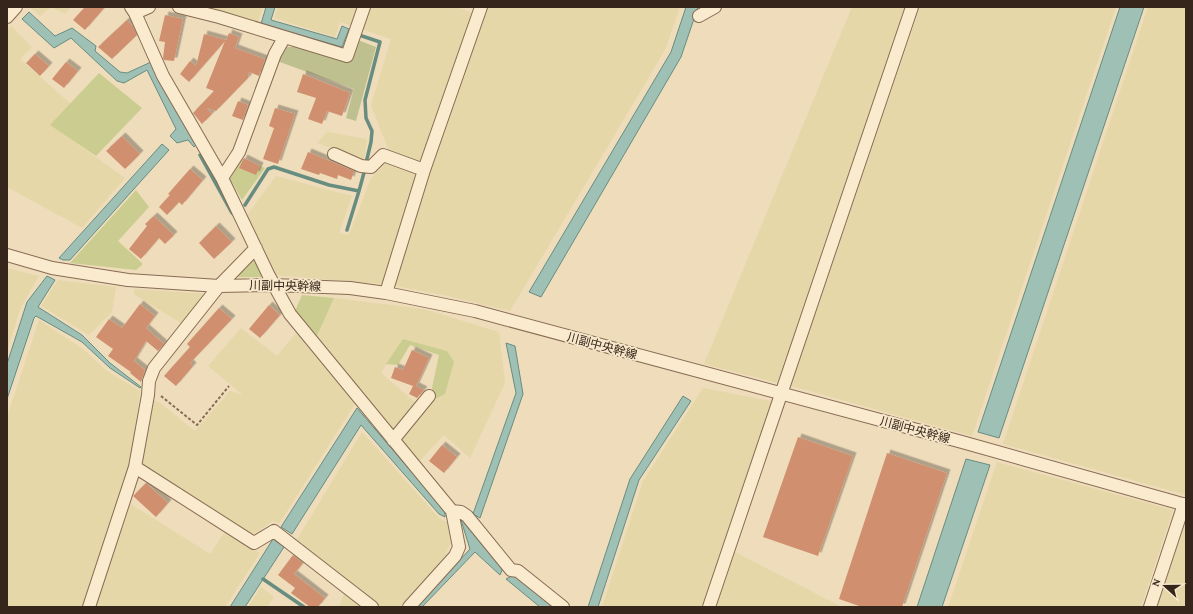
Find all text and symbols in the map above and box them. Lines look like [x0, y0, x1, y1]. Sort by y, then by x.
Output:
street label: 川副中央幹線 [249, 278, 321, 294]
street label: 川副中央幹線 [565, 330, 639, 362]
street label: 川副中央幹線 [878, 414, 952, 446]
north arrow [1145, 566, 1185, 606]
text: N [1149, 576, 1163, 588]

